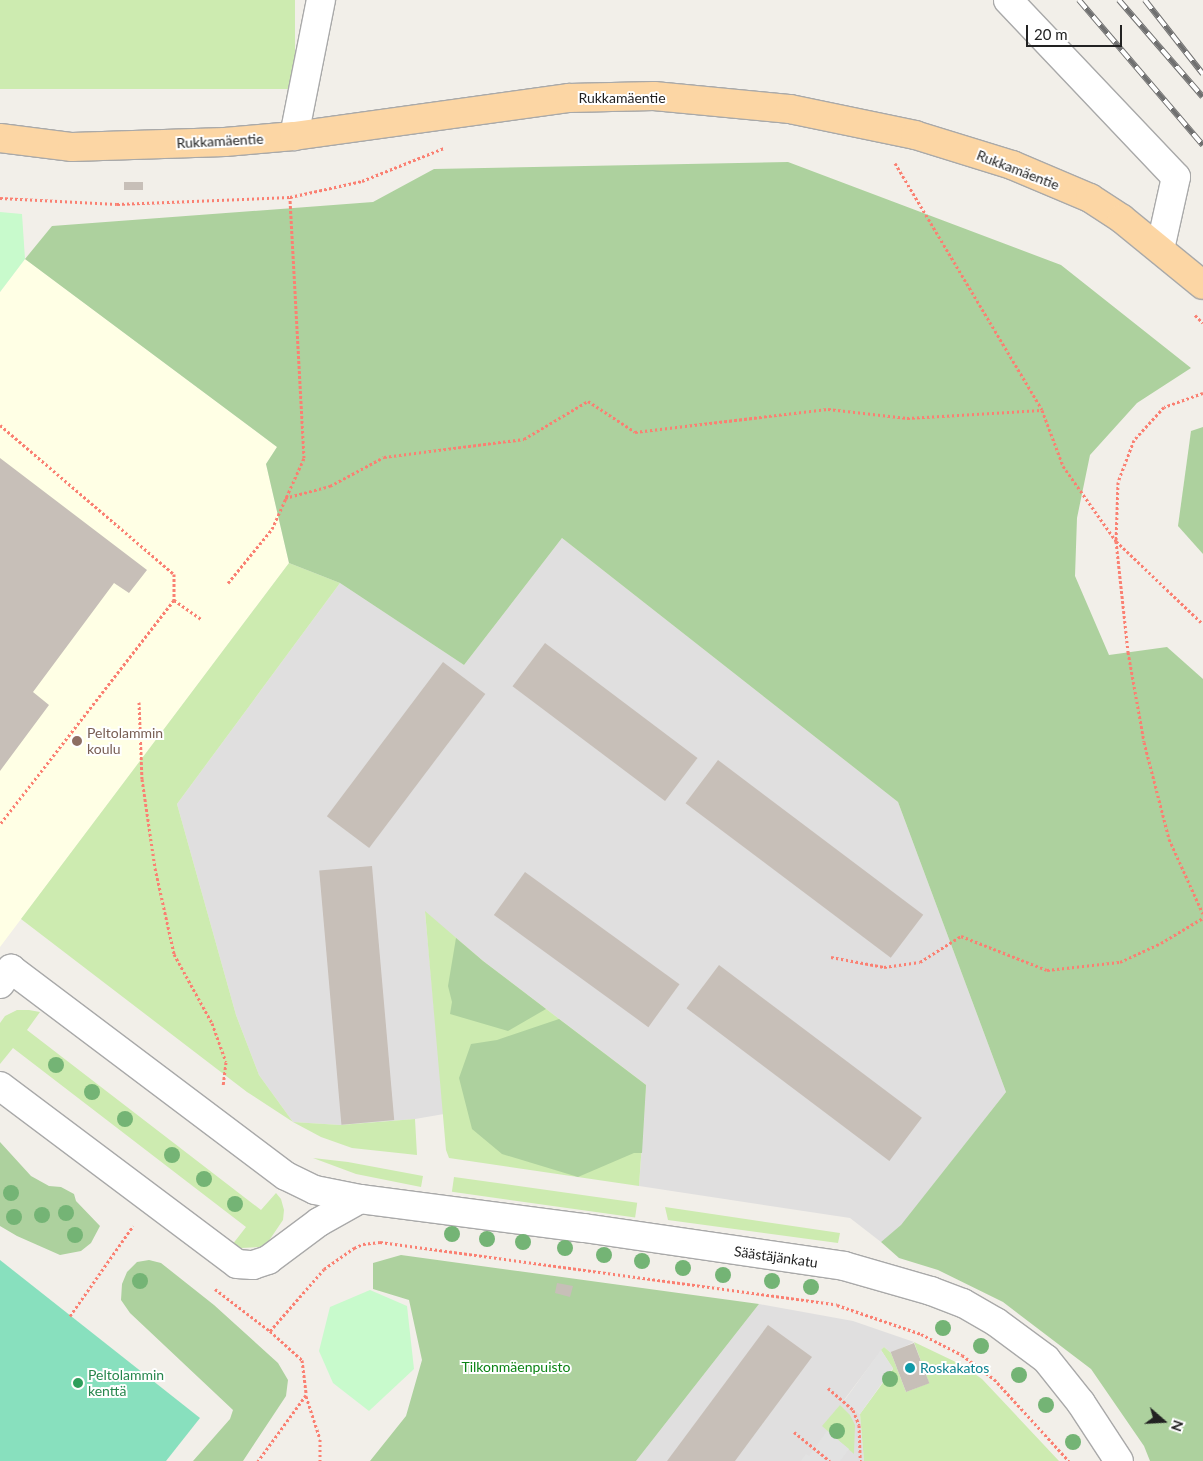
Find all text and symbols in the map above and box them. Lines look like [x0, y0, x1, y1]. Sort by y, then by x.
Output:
scale bar [1028, 15, 1124, 47]
text: 20 m [1034, 25, 1068, 43]
street label: Rukkamäentie [578, 90, 666, 106]
street label: Rukkamäentie [176, 130, 264, 152]
street label: Rukkamäentie [974, 147, 1062, 193]
place label: Peltolammin koulu [87, 725, 163, 758]
marker: Peltolammin koulu [71, 735, 83, 747]
street label: Säästäjänkatu [733, 1243, 819, 1271]
park label: Tilkonmäenpuisto [461, 1359, 571, 1375]
place label: Roskakatos [920, 1360, 989, 1376]
marker: Roskakatos [904, 1362, 916, 1374]
place label: Peltolammin kenttä [88, 1367, 164, 1400]
marker: Peltolammin kenttä [72, 1377, 84, 1389]
north arrow [1138, 1396, 1188, 1446]
text: N [1168, 1418, 1187, 1434]

